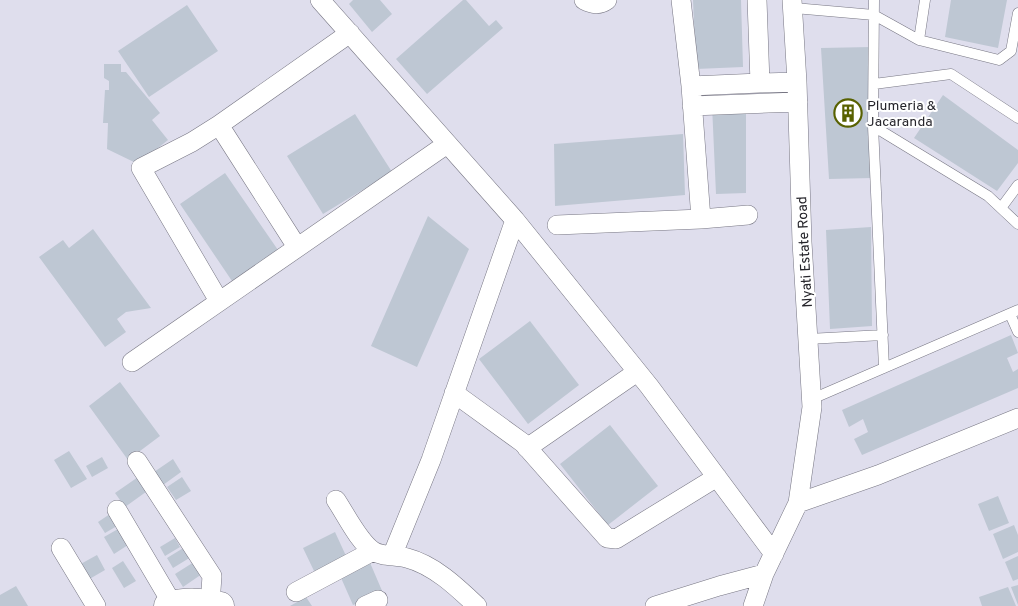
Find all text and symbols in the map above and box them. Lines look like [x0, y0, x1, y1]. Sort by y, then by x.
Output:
building icon: Plumeria & Jacaranda [833, 98, 863, 128]
place label: Plumeria & Jacaranda [867, 98, 937, 131]
street label: Nyati Estate Road [794, 196, 817, 308]

